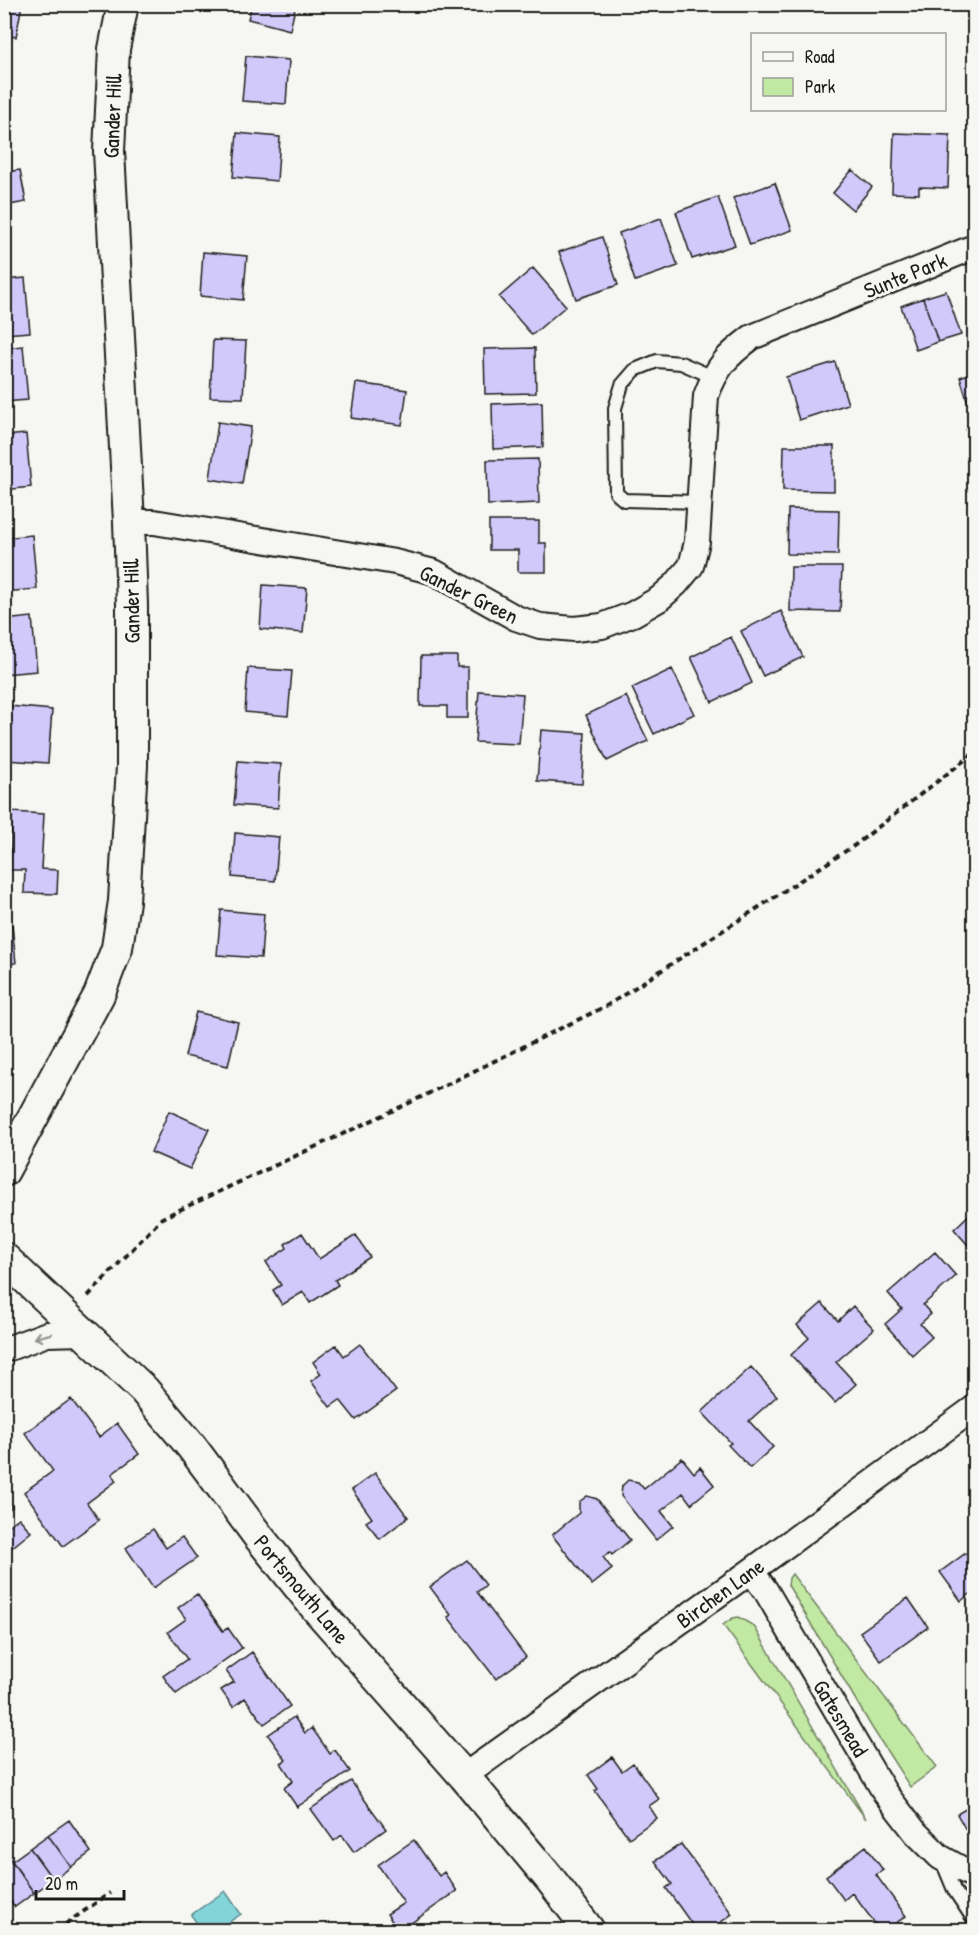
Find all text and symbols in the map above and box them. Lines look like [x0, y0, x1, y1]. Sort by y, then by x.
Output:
legend [751, 33, 946, 111]
text: Road [805, 44, 835, 69]
street label: Gander Hill [96, 73, 128, 159]
text: Park [805, 74, 836, 99]
street label: Sunte Park [859, 245, 951, 305]
street label: Gander Green [415, 557, 523, 631]
street label: Gander Hill [115, 558, 147, 644]
one-way arrow [34, 1331, 53, 1342]
street label: Portsmouth Lane [247, 1528, 357, 1650]
street label: Birchen Lane [670, 1551, 770, 1635]
street label: Gatesmead [806, 1674, 876, 1762]
scale bar [36, 1863, 124, 1901]
text: 20 m [45, 1871, 78, 1896]

